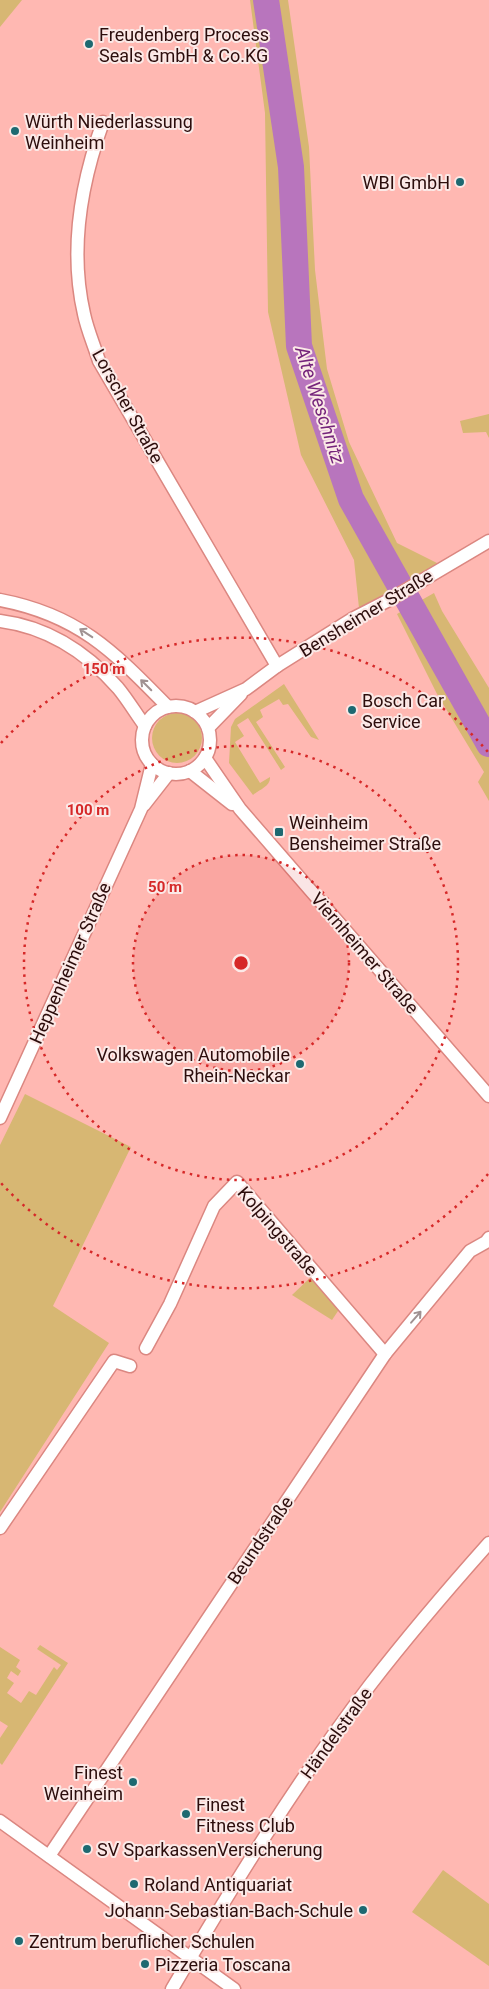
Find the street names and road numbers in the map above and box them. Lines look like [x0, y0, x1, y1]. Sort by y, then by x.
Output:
street label: Lorscher Straße [88, 345, 168, 467]
street label: Bensheimer Straße [295, 565, 437, 661]
street label: Heppenheimer Straße [25, 879, 115, 1047]
street label: Viernheimer Straße [307, 888, 423, 1018]
street label: Kolpingstraße [234, 1182, 322, 1280]
street label: Beundstraße [223, 1492, 297, 1588]
street label: Händelstraße [296, 1683, 376, 1783]

